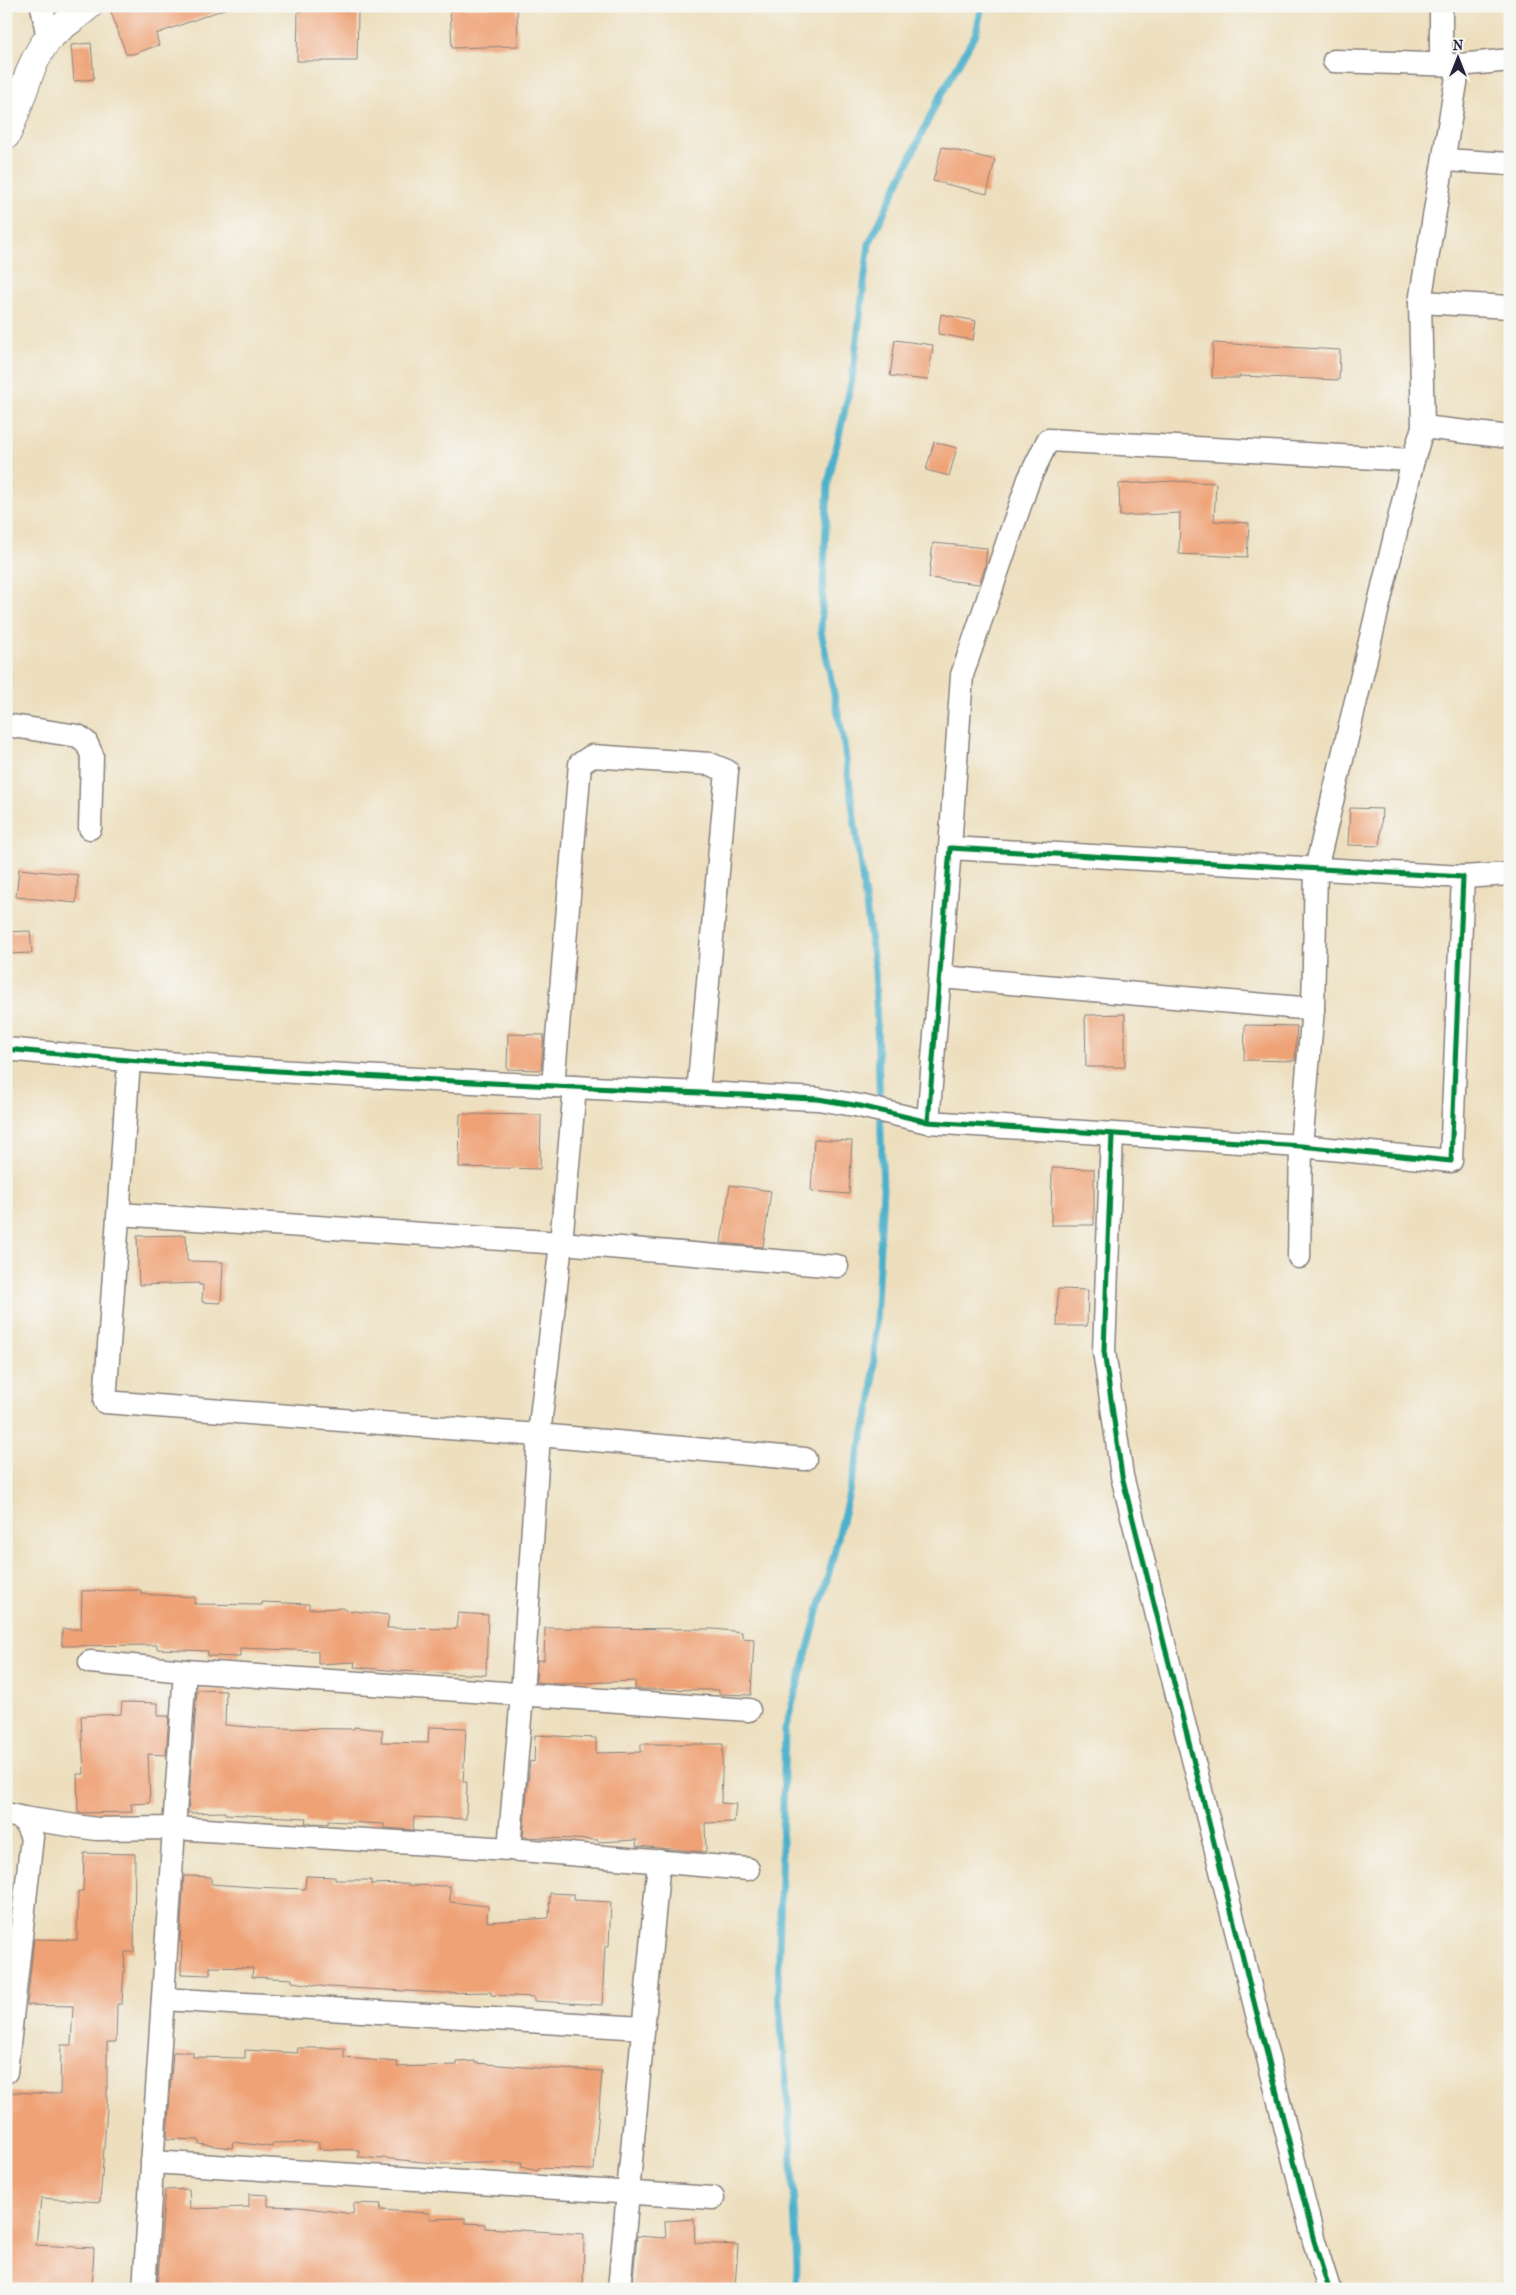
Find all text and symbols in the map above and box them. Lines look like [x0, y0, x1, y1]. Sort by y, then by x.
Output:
north arrow [1434, 32, 1484, 82]
text: N [1453, 37, 1464, 54]

